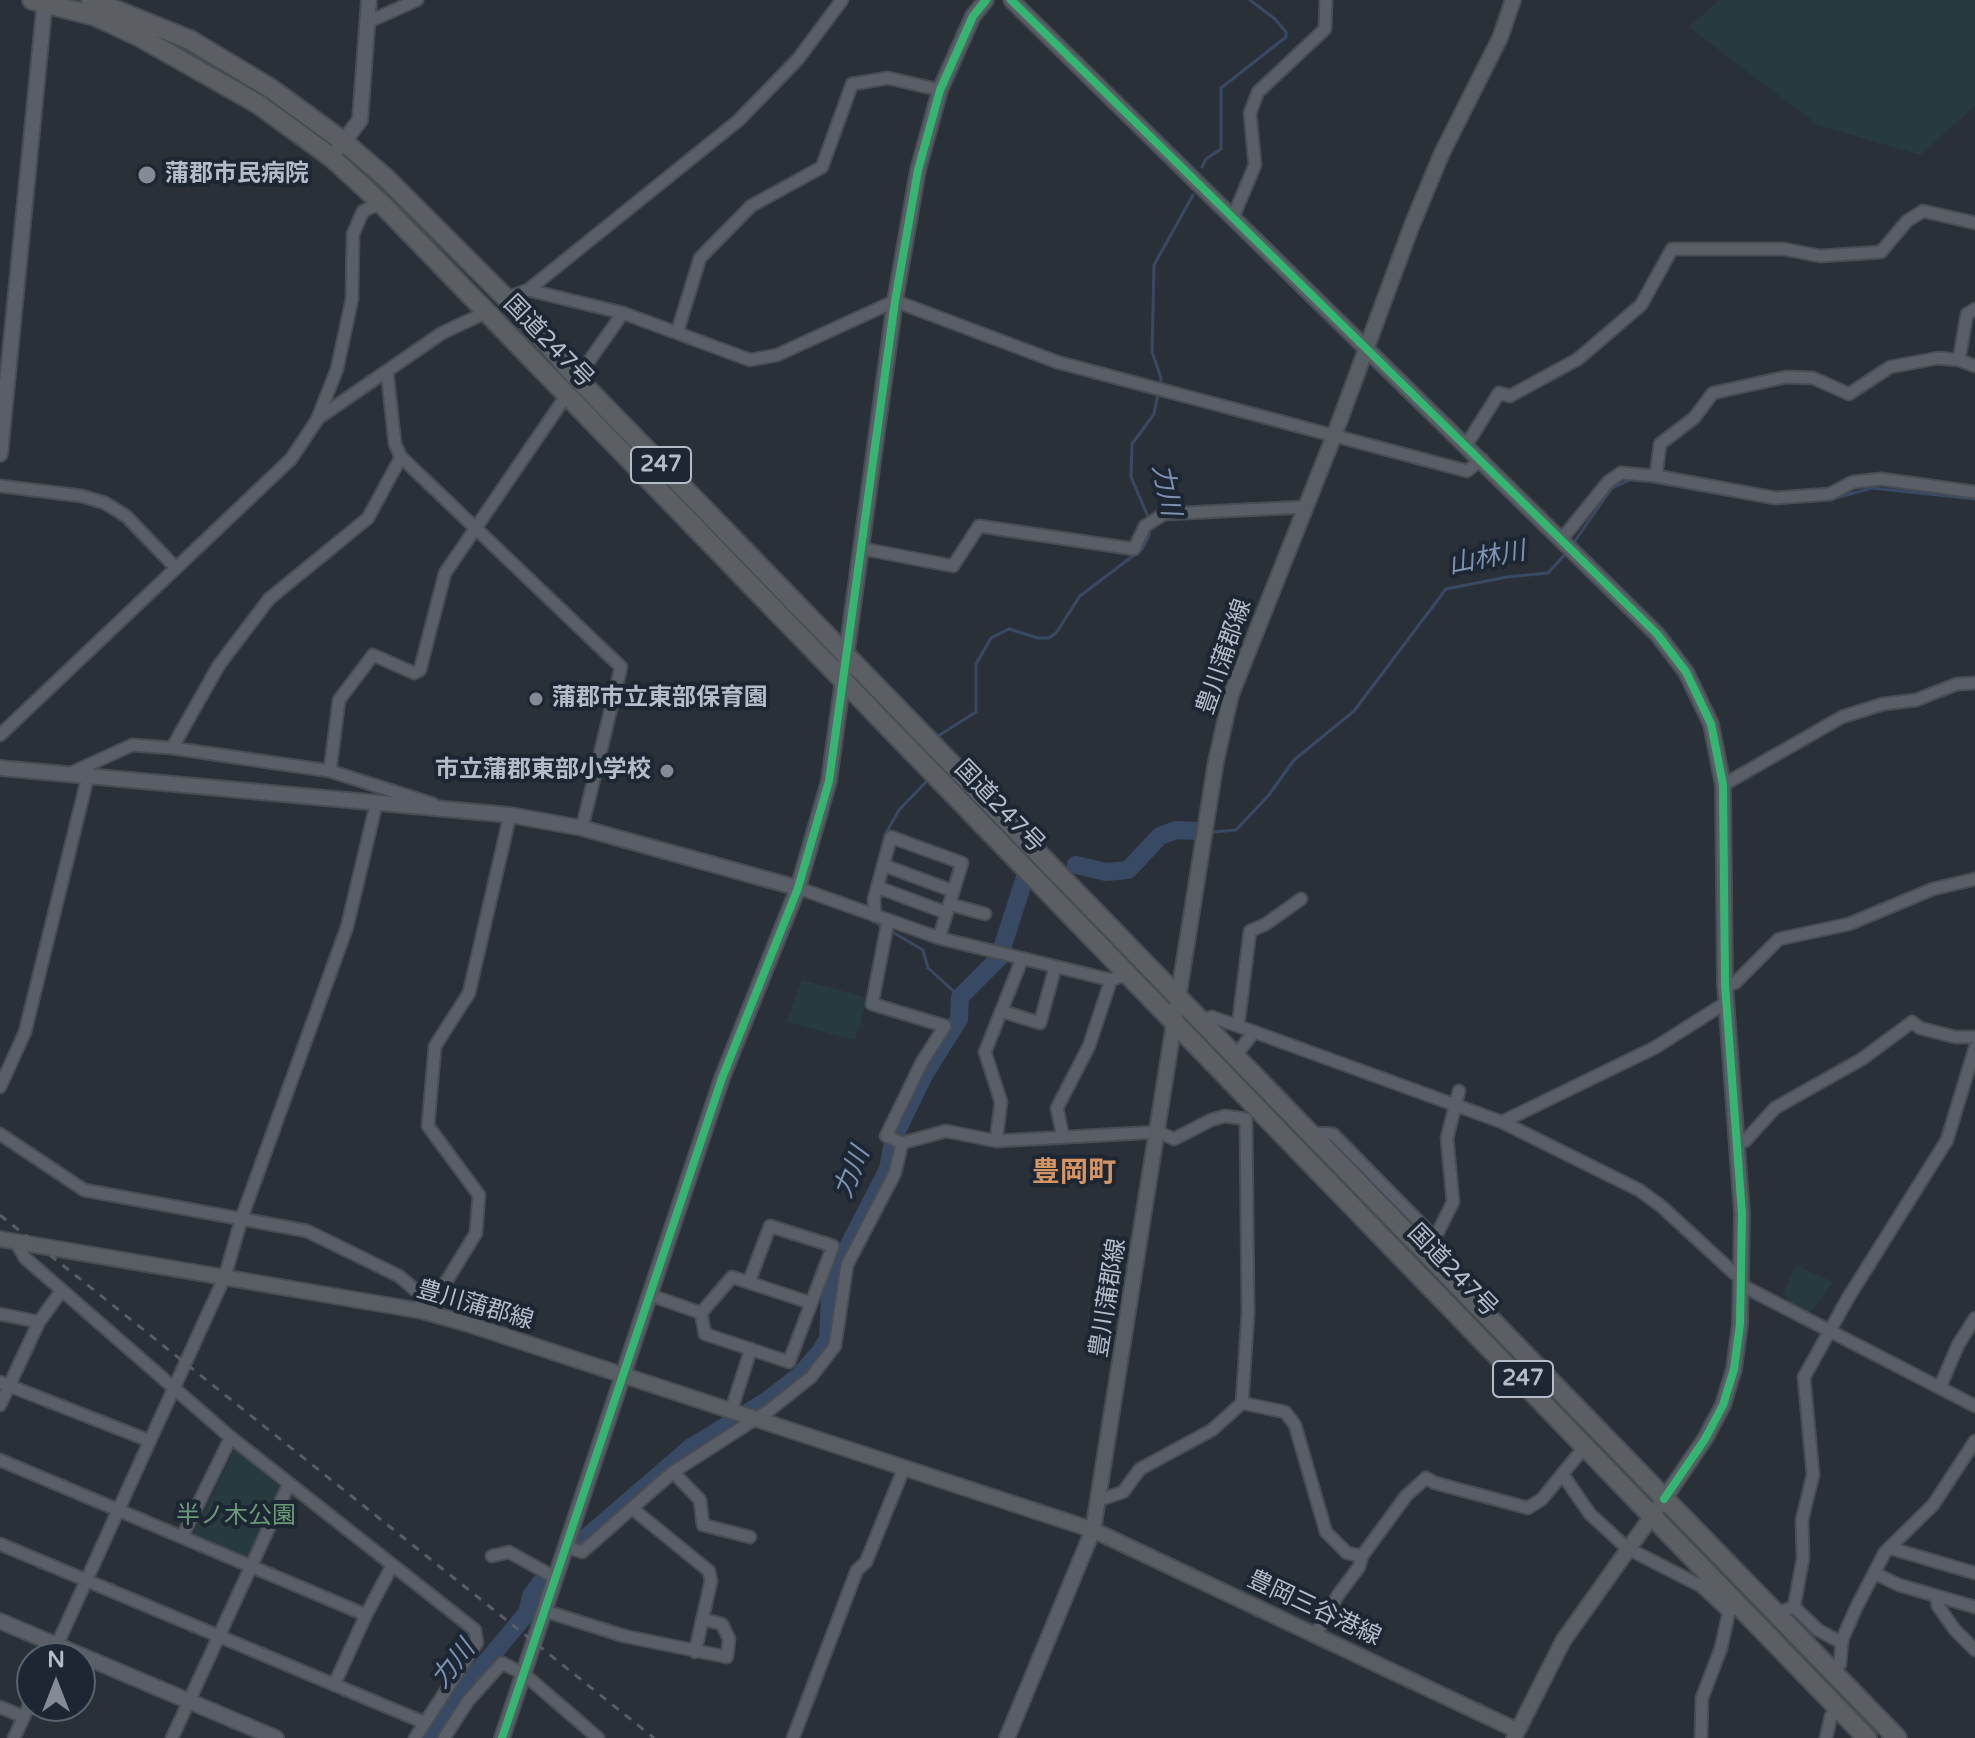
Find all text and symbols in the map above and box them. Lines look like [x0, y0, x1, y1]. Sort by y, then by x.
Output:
place label: 蒲郡市民病院 [165, 161, 309, 189]
marker: 蒲郡市民病院 [136, 164, 158, 186]
street label: 国道247号 [497, 290, 599, 394]
road number: 247 [631, 447, 691, 483]
water label: 力川 [1144, 461, 1186, 519]
water label: 山林川 [1446, 536, 1528, 582]
street label: 豊川蒲郡線 [1192, 596, 1258, 718]
place label: 蒲郡市立東部保育園 [552, 685, 768, 713]
marker: 蒲郡市立東部保育園 [527, 690, 545, 708]
street label: 国道247号 [948, 755, 1050, 859]
place label: 市立蒲郡東部小学校 [435, 757, 651, 785]
marker: 市立蒲郡東部小学校 [658, 762, 676, 780]
water label: 力川 [829, 1143, 877, 1203]
district label: 豊岡町 [1032, 1157, 1116, 1191]
street label: 国道247号 [1401, 1219, 1503, 1323]
street label: 豊川蒲郡線 [1085, 1236, 1133, 1360]
street label: 豊川蒲郡線 [413, 1276, 537, 1336]
road number: 247 [1493, 1361, 1553, 1397]
park label: 半ノ木公園 [176, 1503, 296, 1531]
street label: 豊岡三谷港線 [1243, 1566, 1385, 1652]
water label: 力川 [426, 1635, 482, 1695]
north arrow [16, 1642, 96, 1722]
text: N [47, 1647, 65, 1673]

